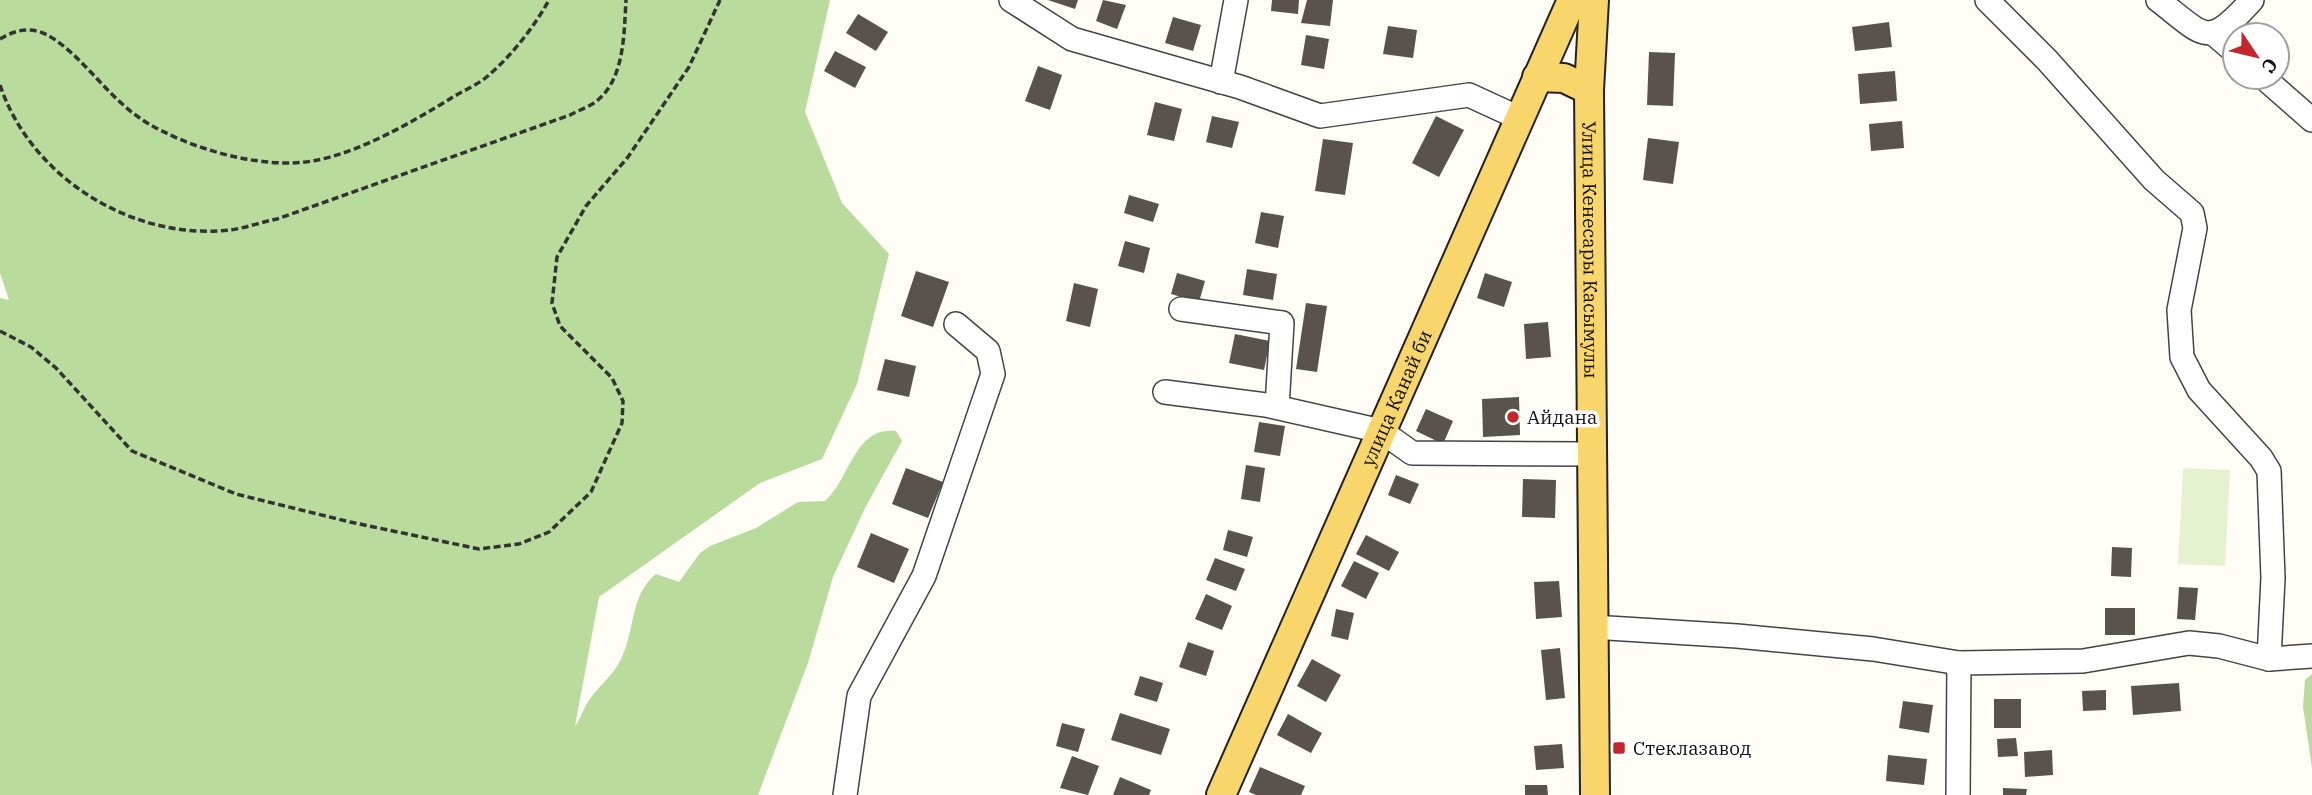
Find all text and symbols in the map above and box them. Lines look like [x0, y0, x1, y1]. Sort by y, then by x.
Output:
north arrow [2221, 21, 2291, 91]
text: С [2256, 54, 2283, 78]
street label: Улица Кенесары Касымулы [1577, 121, 1603, 379]
street label: улица Канай би [1356, 326, 1437, 470]
place label: Айдана [1527, 405, 1597, 429]
marker: Айдана [1505, 409, 1521, 425]
place label: Стеклазавод [1633, 736, 1751, 760]
marker: Стеклазавод [1611, 740, 1627, 756]

